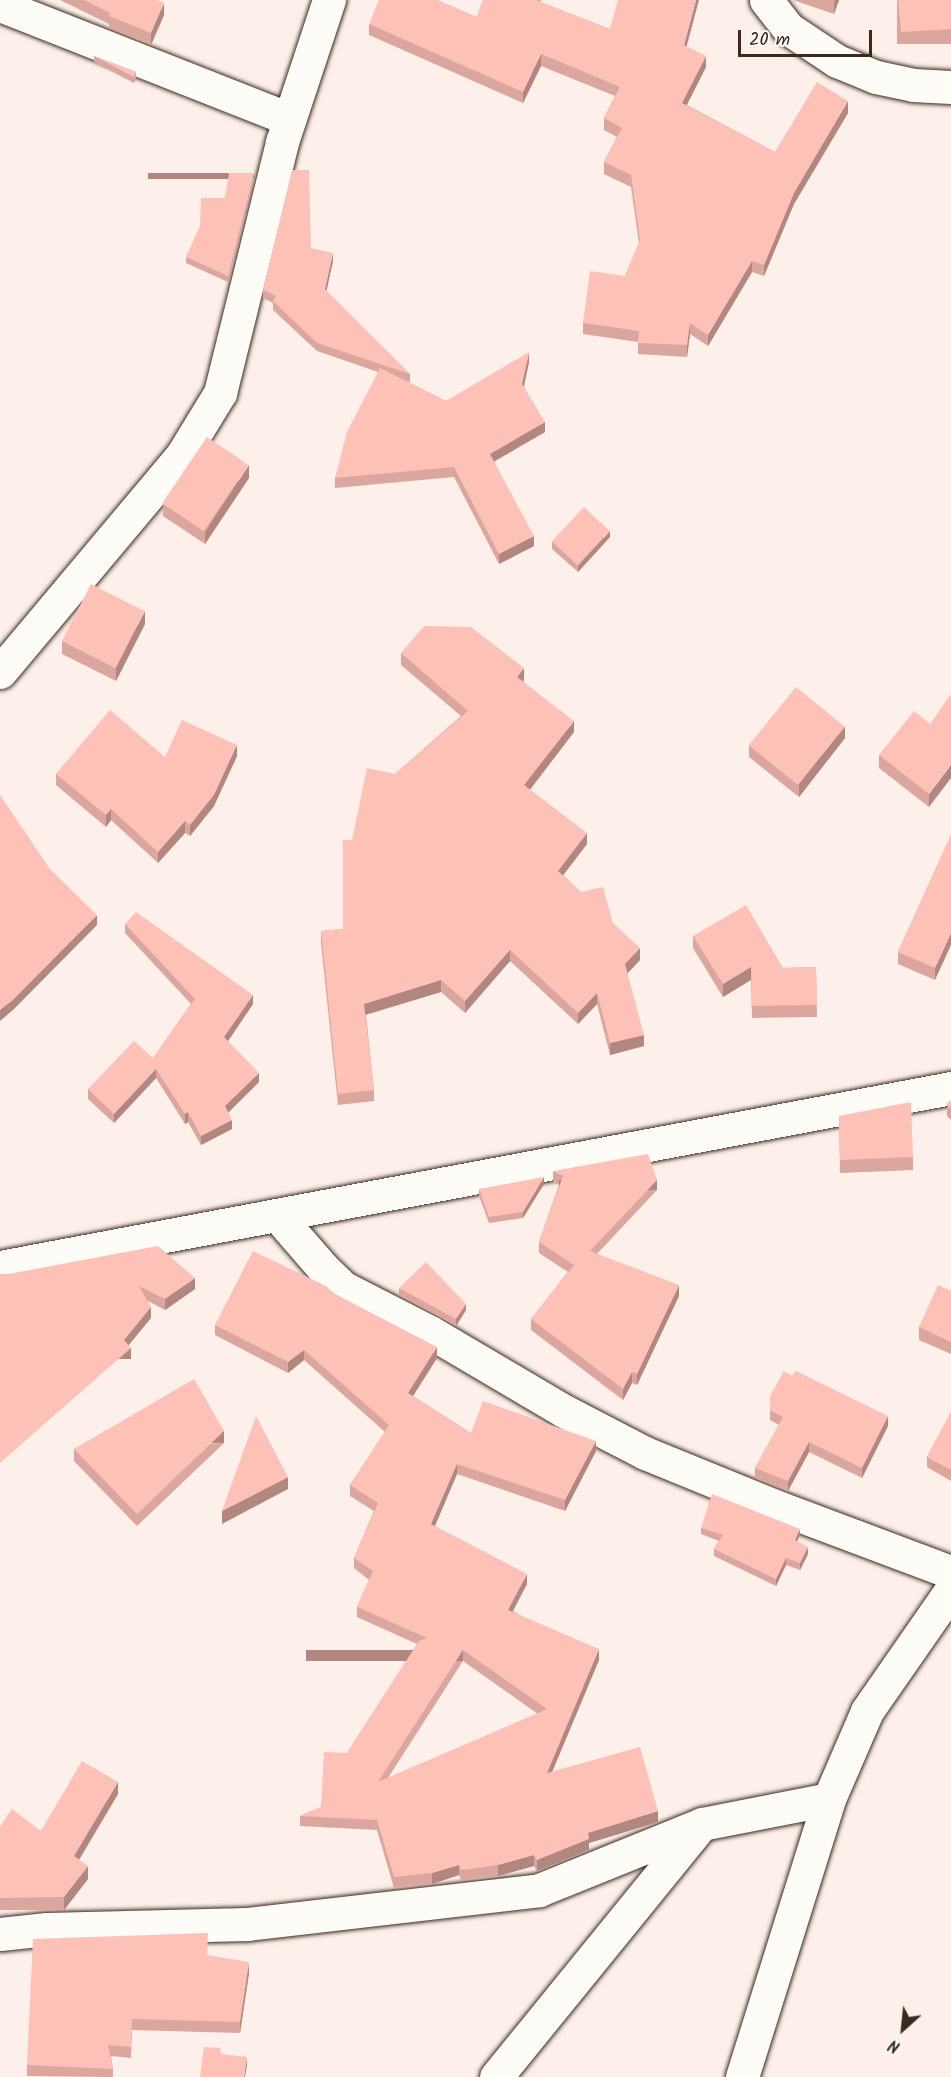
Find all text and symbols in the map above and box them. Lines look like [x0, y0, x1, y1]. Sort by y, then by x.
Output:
scale bar [741, 18, 874, 56]
text: 20 m [749, 26, 790, 55]
north arrow [873, 1999, 933, 2059]
text: N [884, 2032, 905, 2059]

